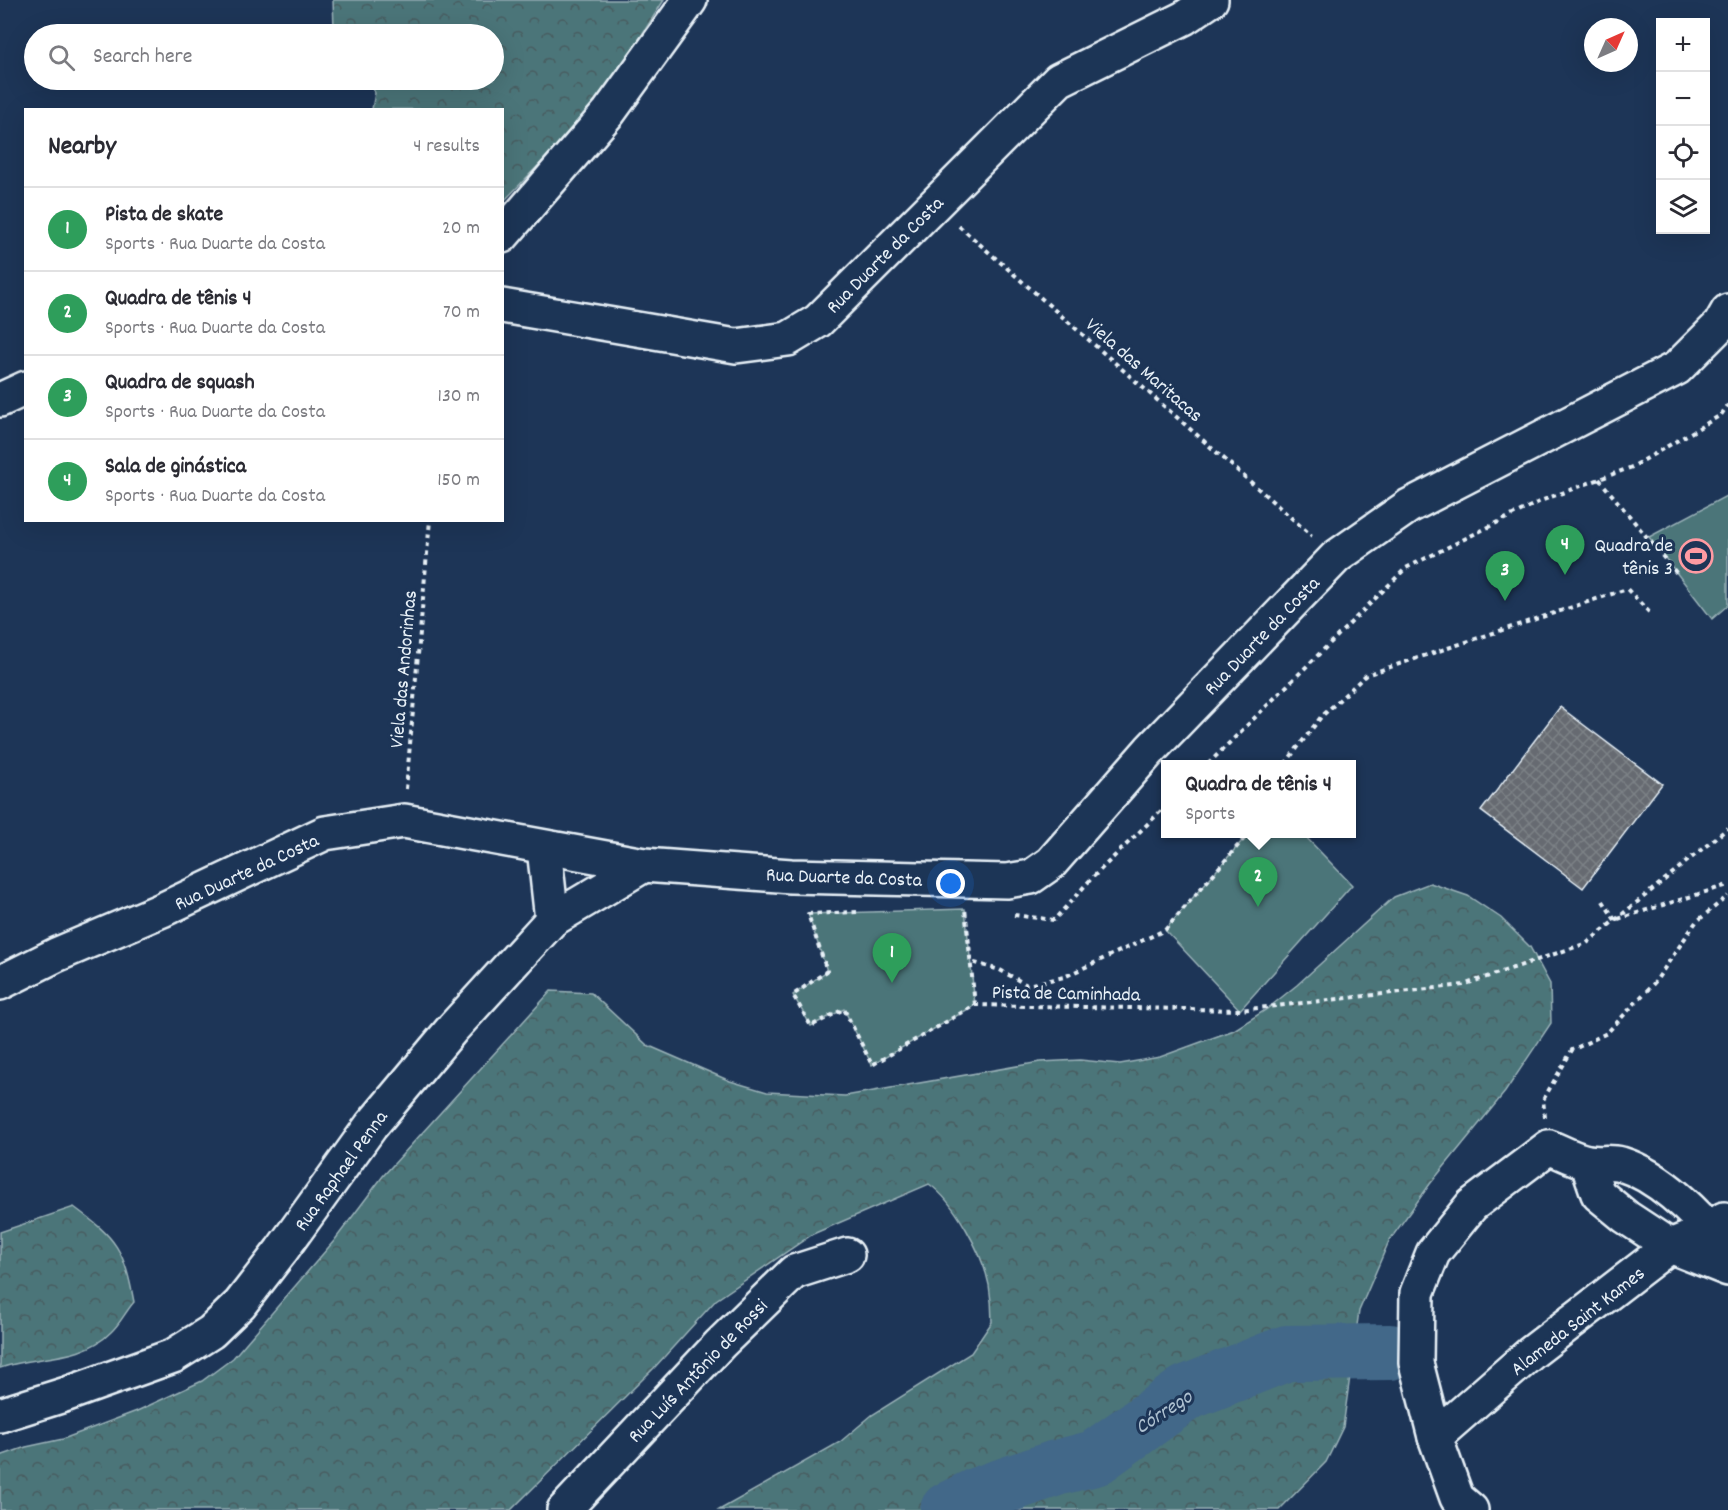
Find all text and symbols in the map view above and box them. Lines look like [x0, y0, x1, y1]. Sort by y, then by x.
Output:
north arrow [1584, 18, 1638, 72]
map controls [1656, 18, 1710, 234]
button: + [1656, 18, 1710, 72]
search box [24, 24, 504, 90]
icon: search [45, 41, 78, 74]
text: Search here [93, 42, 192, 73]
button: − [1656, 72, 1710, 126]
button: locate [1656, 126, 1710, 180]
text: Nearby [48, 129, 116, 166]
text: 4 results [413, 133, 480, 161]
button: layers [1656, 180, 1710, 234]
street label: Rua Duarte da Costa [821, 191, 952, 321]
text: Pista de skate [105, 200, 223, 231]
text: 1 [65, 215, 70, 243]
text: 20 m [442, 215, 480, 243]
text: Sports · Rua Duarte da Costa [105, 231, 325, 259]
text: Quadra de tênis 4 [105, 284, 252, 315]
text: 2 [63, 299, 72, 327]
text: 70 m [443, 299, 480, 327]
street label: Viela das Maritacas [1078, 312, 1208, 430]
text: Sports · Rua Duarte da Costa [105, 315, 325, 343]
text: Quadra de squash [105, 368, 255, 399]
text: 3 [63, 383, 72, 411]
text: 130 m [438, 383, 480, 411]
text: Sports · Rua Duarte da Costa [105, 399, 325, 427]
text: Sala de ginástica [105, 452, 246, 483]
text: 4 [63, 467, 72, 495]
text: 150 m [437, 467, 480, 495]
text: Sports · Rua Duarte da Costa [105, 483, 325, 511]
pin: 4 [1546, 526, 1584, 575]
place label: Quadra de tênis 3 [1594, 533, 1673, 584]
sports icon: Quadra de tênis 3 [1678, 538, 1714, 574]
pin: 3 [1486, 552, 1524, 601]
street label: Rua Duarte da Costa [1199, 571, 1328, 703]
street label: Viela das Andorinhas [384, 589, 426, 749]
popup [1161, 760, 1356, 838]
text: Quadra de tênis 4 [1185, 770, 1332, 801]
text: Sports [1185, 801, 1235, 829]
street label: Rua Duarte da Costa [171, 828, 324, 919]
pin: 2 [1238, 858, 1278, 907]
street label: Rua Duarte da Costa [765, 862, 923, 896]
your location [936, 869, 965, 898]
pin: 1 [872, 934, 912, 983]
street label: Pista de Caminhada [991, 980, 1141, 1010]
street label: Rua Raphael Penna [289, 1105, 396, 1238]
street label: Alameda Saint Kames [1506, 1261, 1652, 1384]
street label: Rua Luís Antônio de Rossi [623, 1294, 776, 1450]
water label: Córrego [1130, 1383, 1201, 1443]

